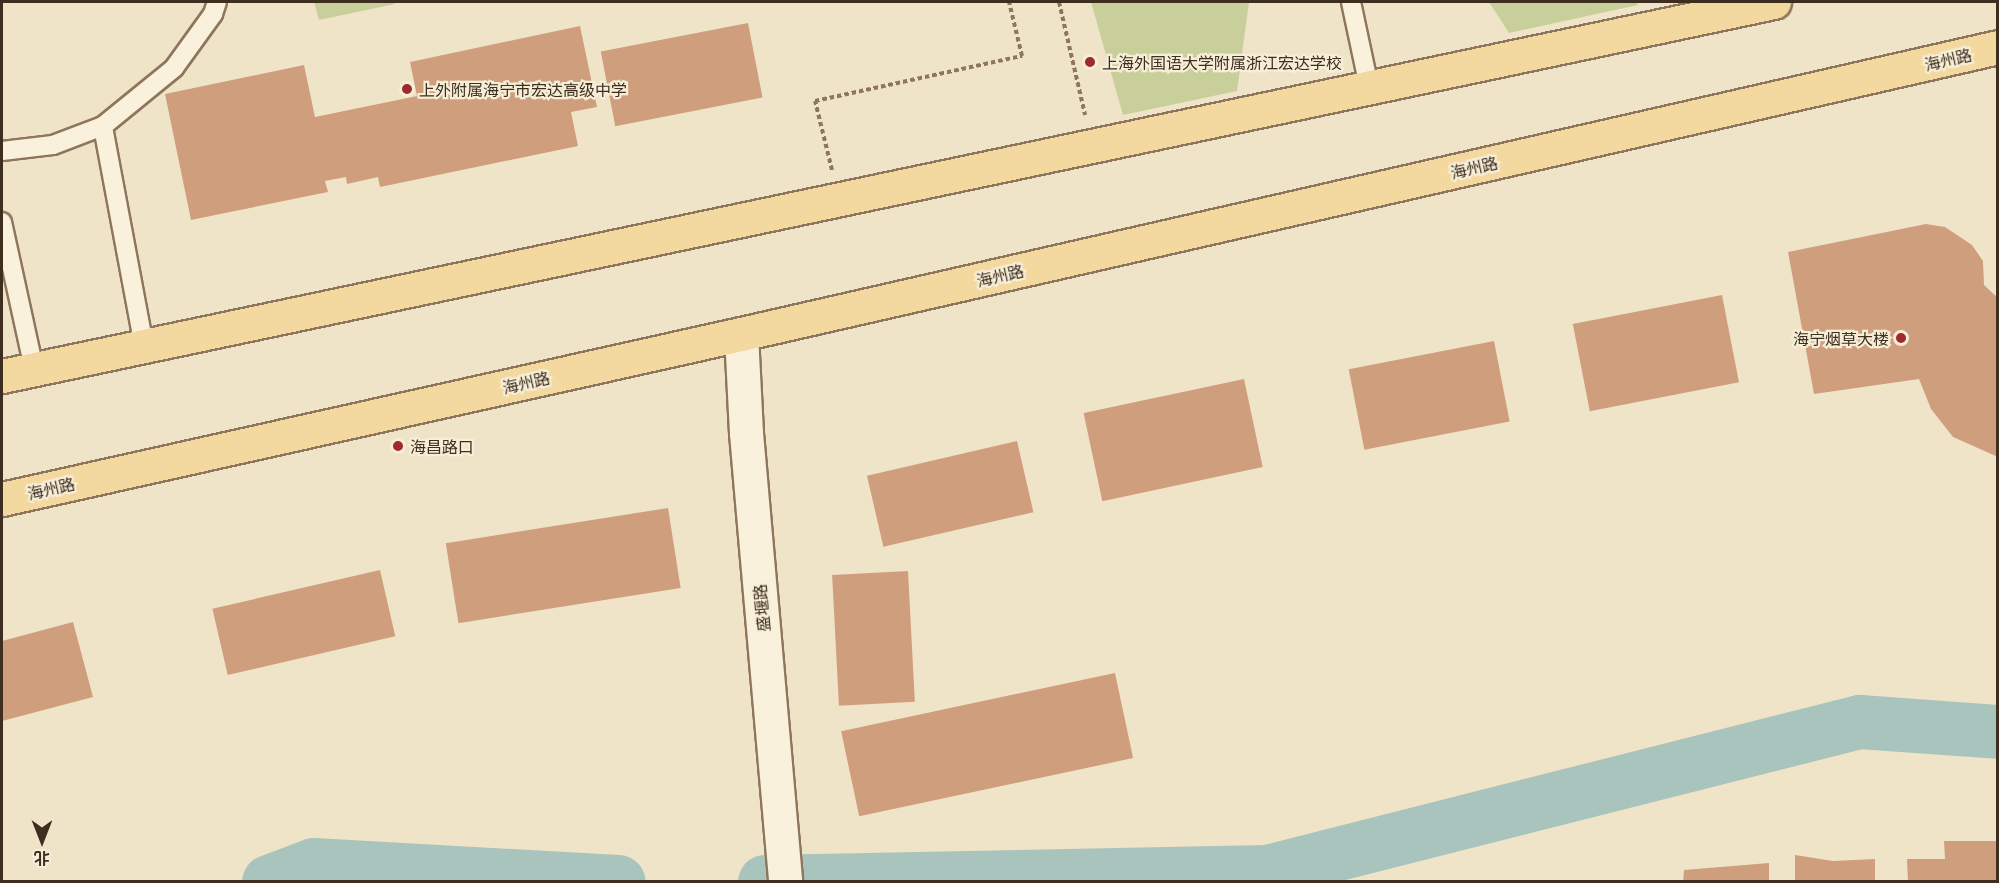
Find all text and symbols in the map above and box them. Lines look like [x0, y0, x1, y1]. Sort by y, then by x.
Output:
street label: 海州路 [1922, 44, 1974, 74]
place label: 上海外国语大学附属浙江宏达学校 [1102, 52, 1342, 72]
marker: 上海外国语大学附属浙江宏达学校 [1083, 55, 1097, 69]
place label: 上外附属海宁市宏达高级中学 [419, 79, 627, 99]
marker: 上外附属海宁市宏达高级中学 [400, 82, 414, 96]
street label: 海州路 [1448, 152, 1500, 182]
street label: 海州路 [974, 260, 1026, 290]
place label: 海宁烟草大楼 [1793, 328, 1889, 348]
marker: 海宁烟草大楼 [1894, 331, 1908, 345]
street label: 海州路 [500, 367, 552, 397]
place label: 海昌路口 [410, 436, 474, 456]
marker: 海昌路口 [391, 439, 405, 453]
street label: 海州路 [25, 473, 77, 503]
street label: 盛堰路 [749, 583, 773, 633]
north arrow [12, 811, 72, 871]
text: 北 [34, 847, 50, 871]

